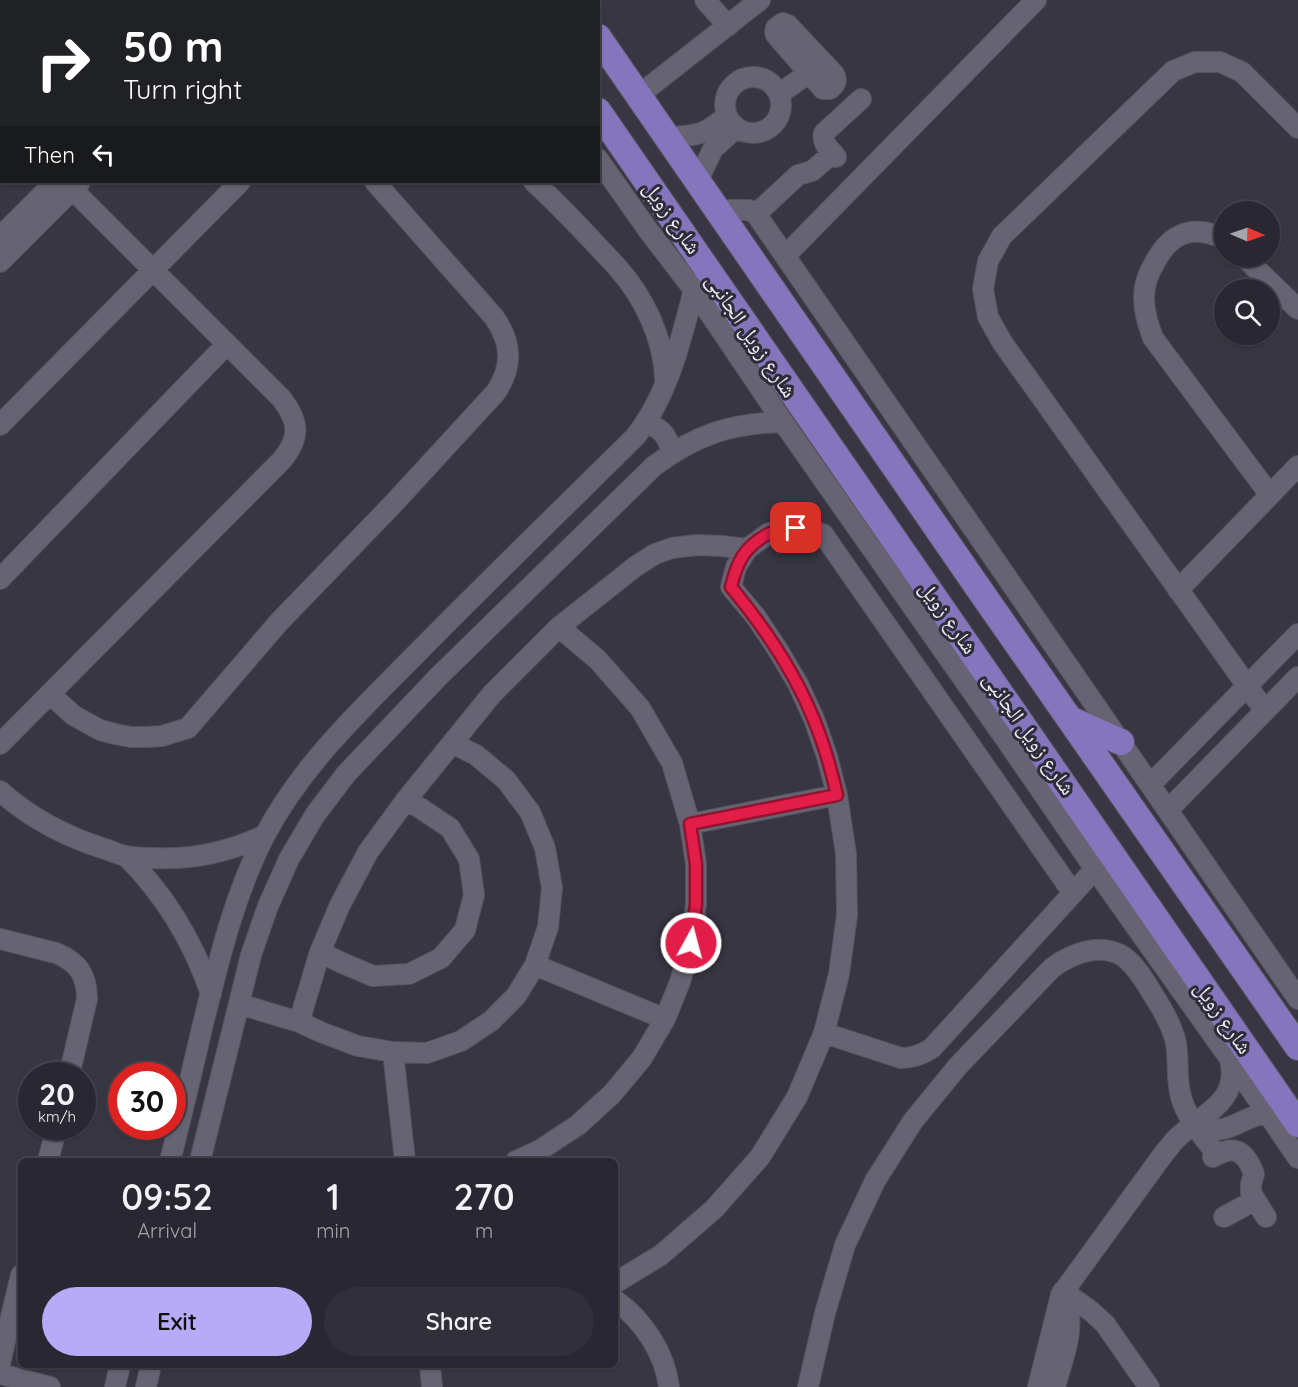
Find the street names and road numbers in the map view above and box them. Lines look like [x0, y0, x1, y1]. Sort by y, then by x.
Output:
street label: شارع زويل [638, 175, 708, 259]
street label: شارع زويل الجانبى [700, 268, 803, 403]
street label: شارع زويل [914, 575, 984, 659]
street label: شارع زويل الجانبى [977, 667, 1082, 800]
street label: شارع زويل [1189, 975, 1259, 1059]

